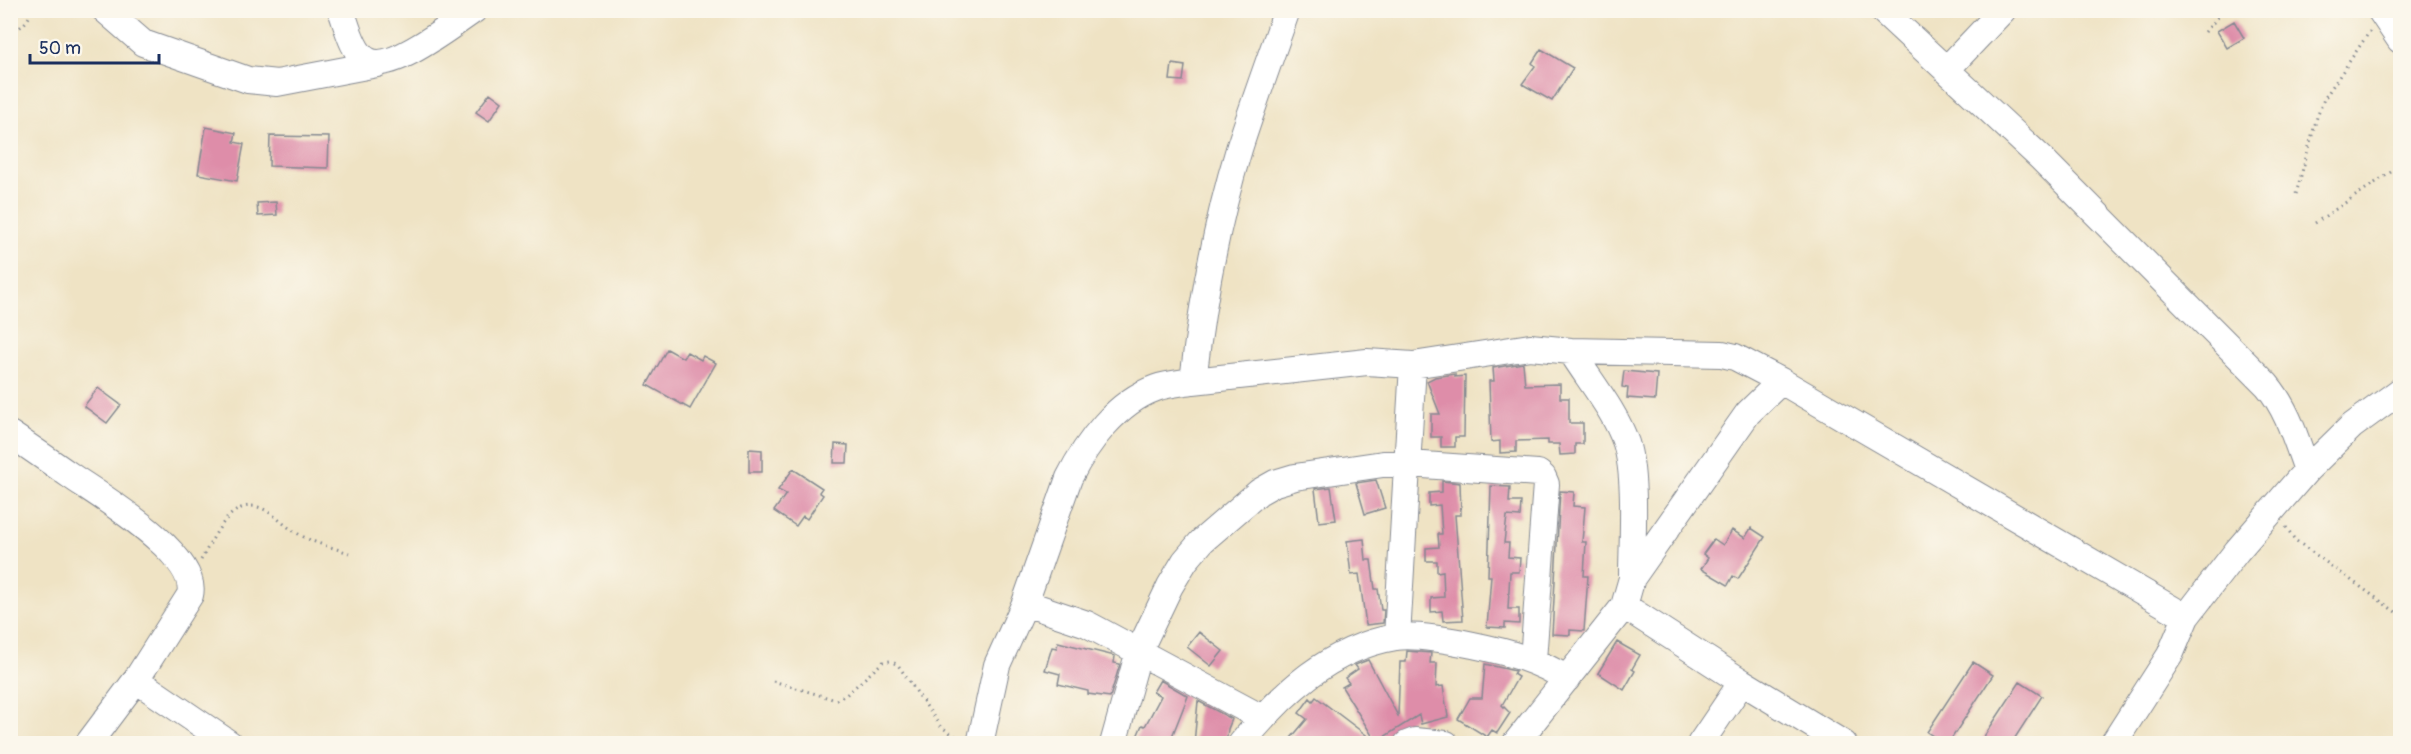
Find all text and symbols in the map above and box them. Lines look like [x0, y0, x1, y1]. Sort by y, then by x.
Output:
scale bar [30, 27, 159, 65]
text: 50 m [39, 37, 81, 60]

